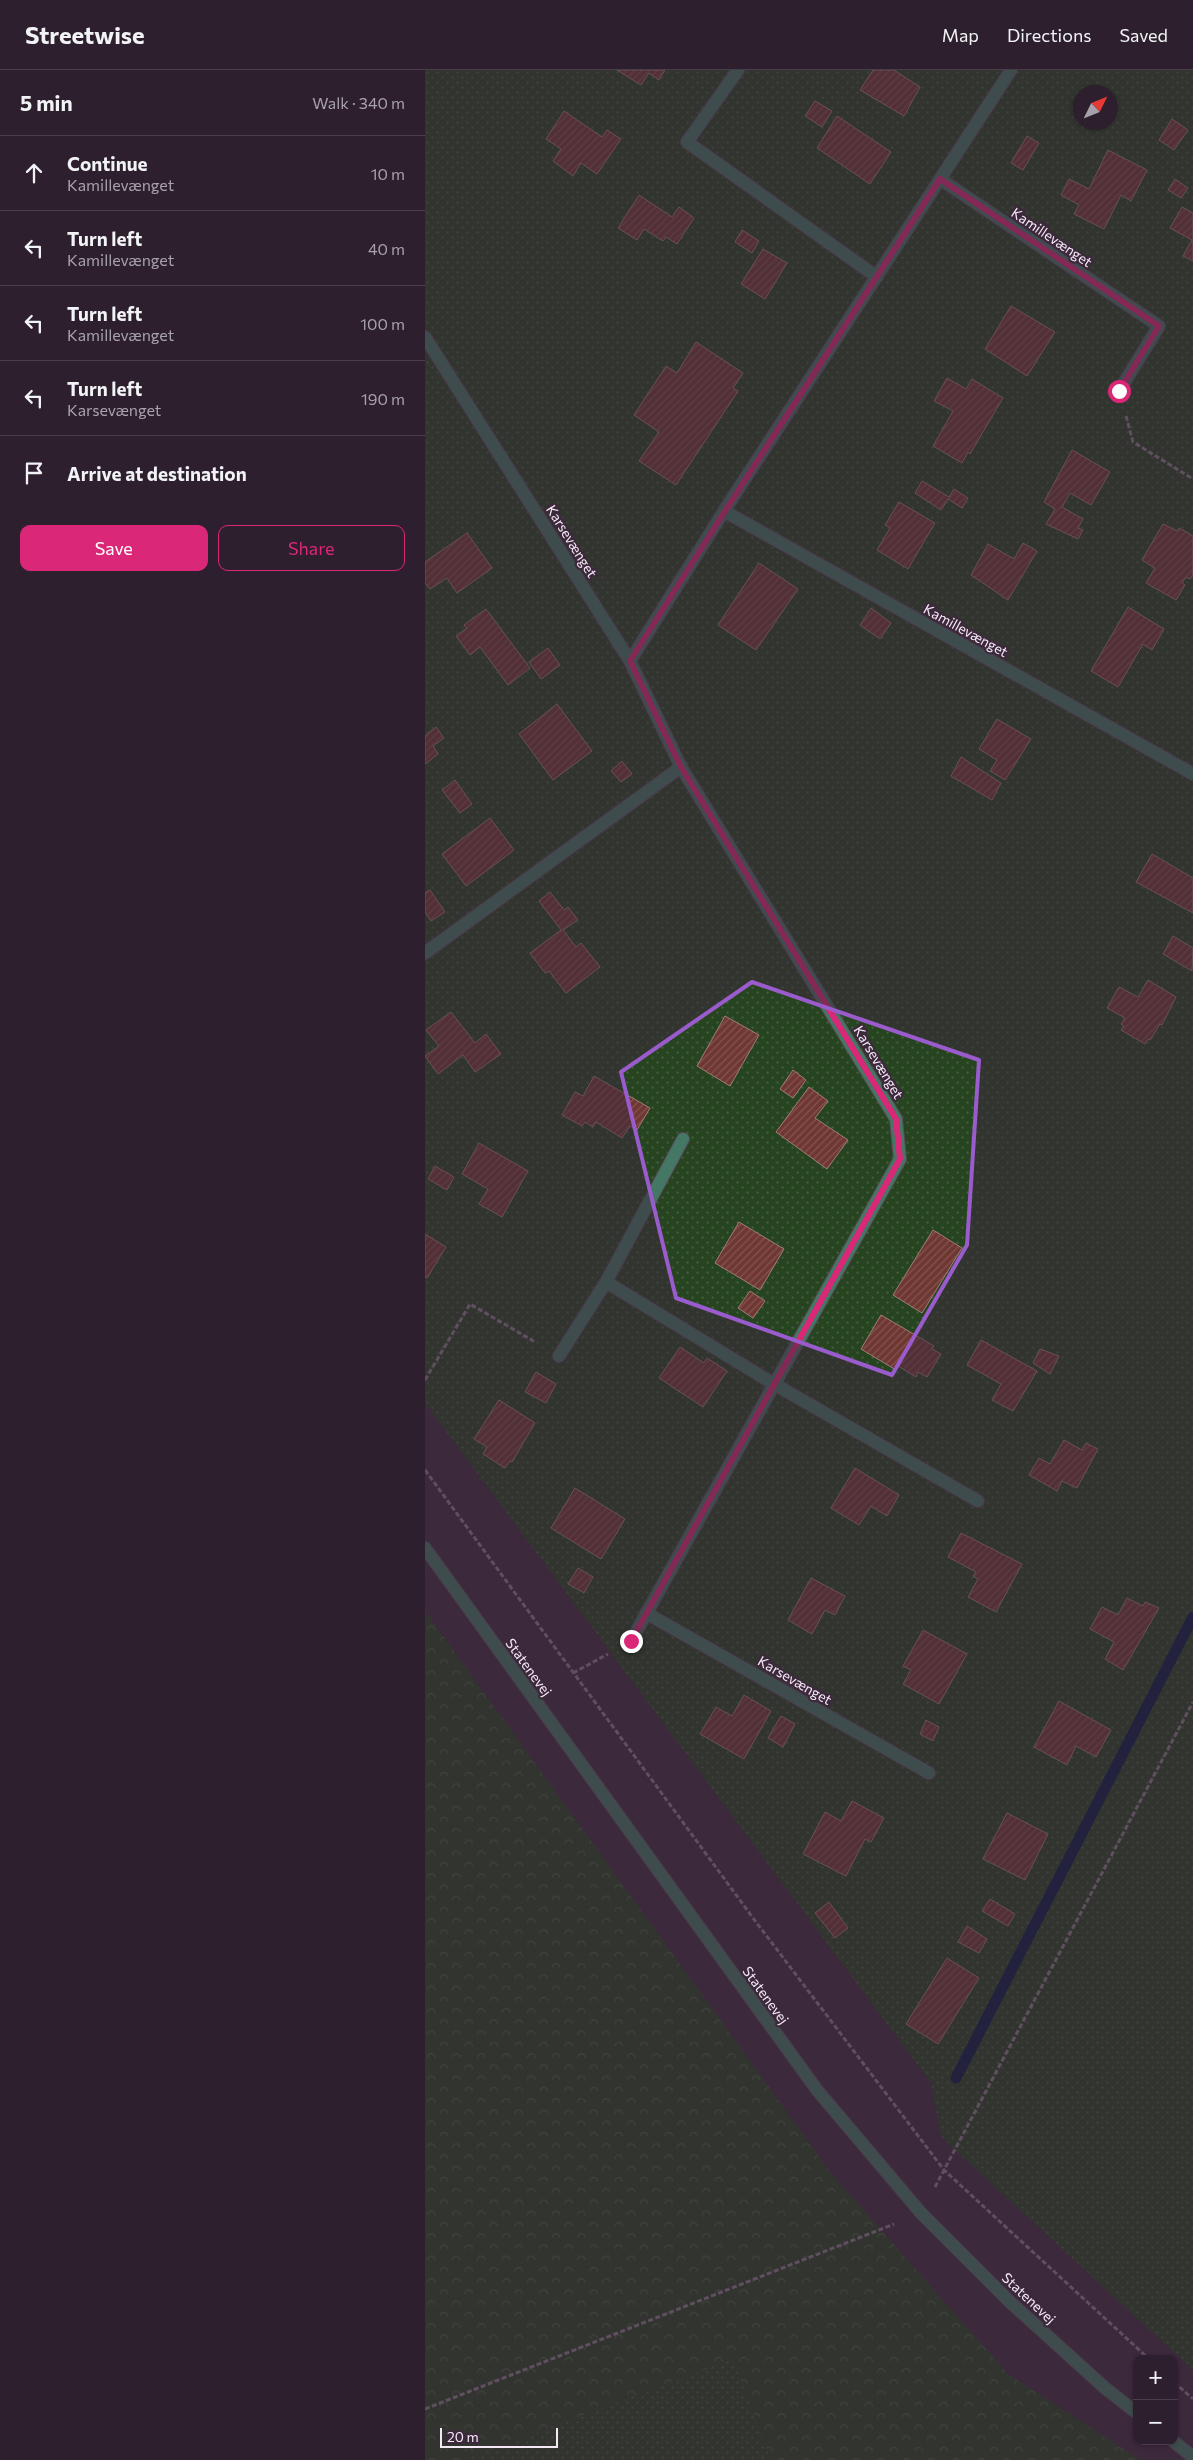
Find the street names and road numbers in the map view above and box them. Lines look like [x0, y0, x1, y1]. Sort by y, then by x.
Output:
street label: Kamillevænget [1008, 204, 1096, 270]
street label: Karsevænget [543, 501, 601, 581]
street label: Kamillevænget [921, 600, 1011, 660]
street label: Karsevænget [850, 1022, 908, 1102]
street label: Statenevej [502, 1635, 556, 1699]
street label: Karsevænget [755, 1652, 835, 1708]
street label: Statenevej [739, 1963, 793, 2027]
street label: Statenevej [999, 2269, 1059, 2327]

